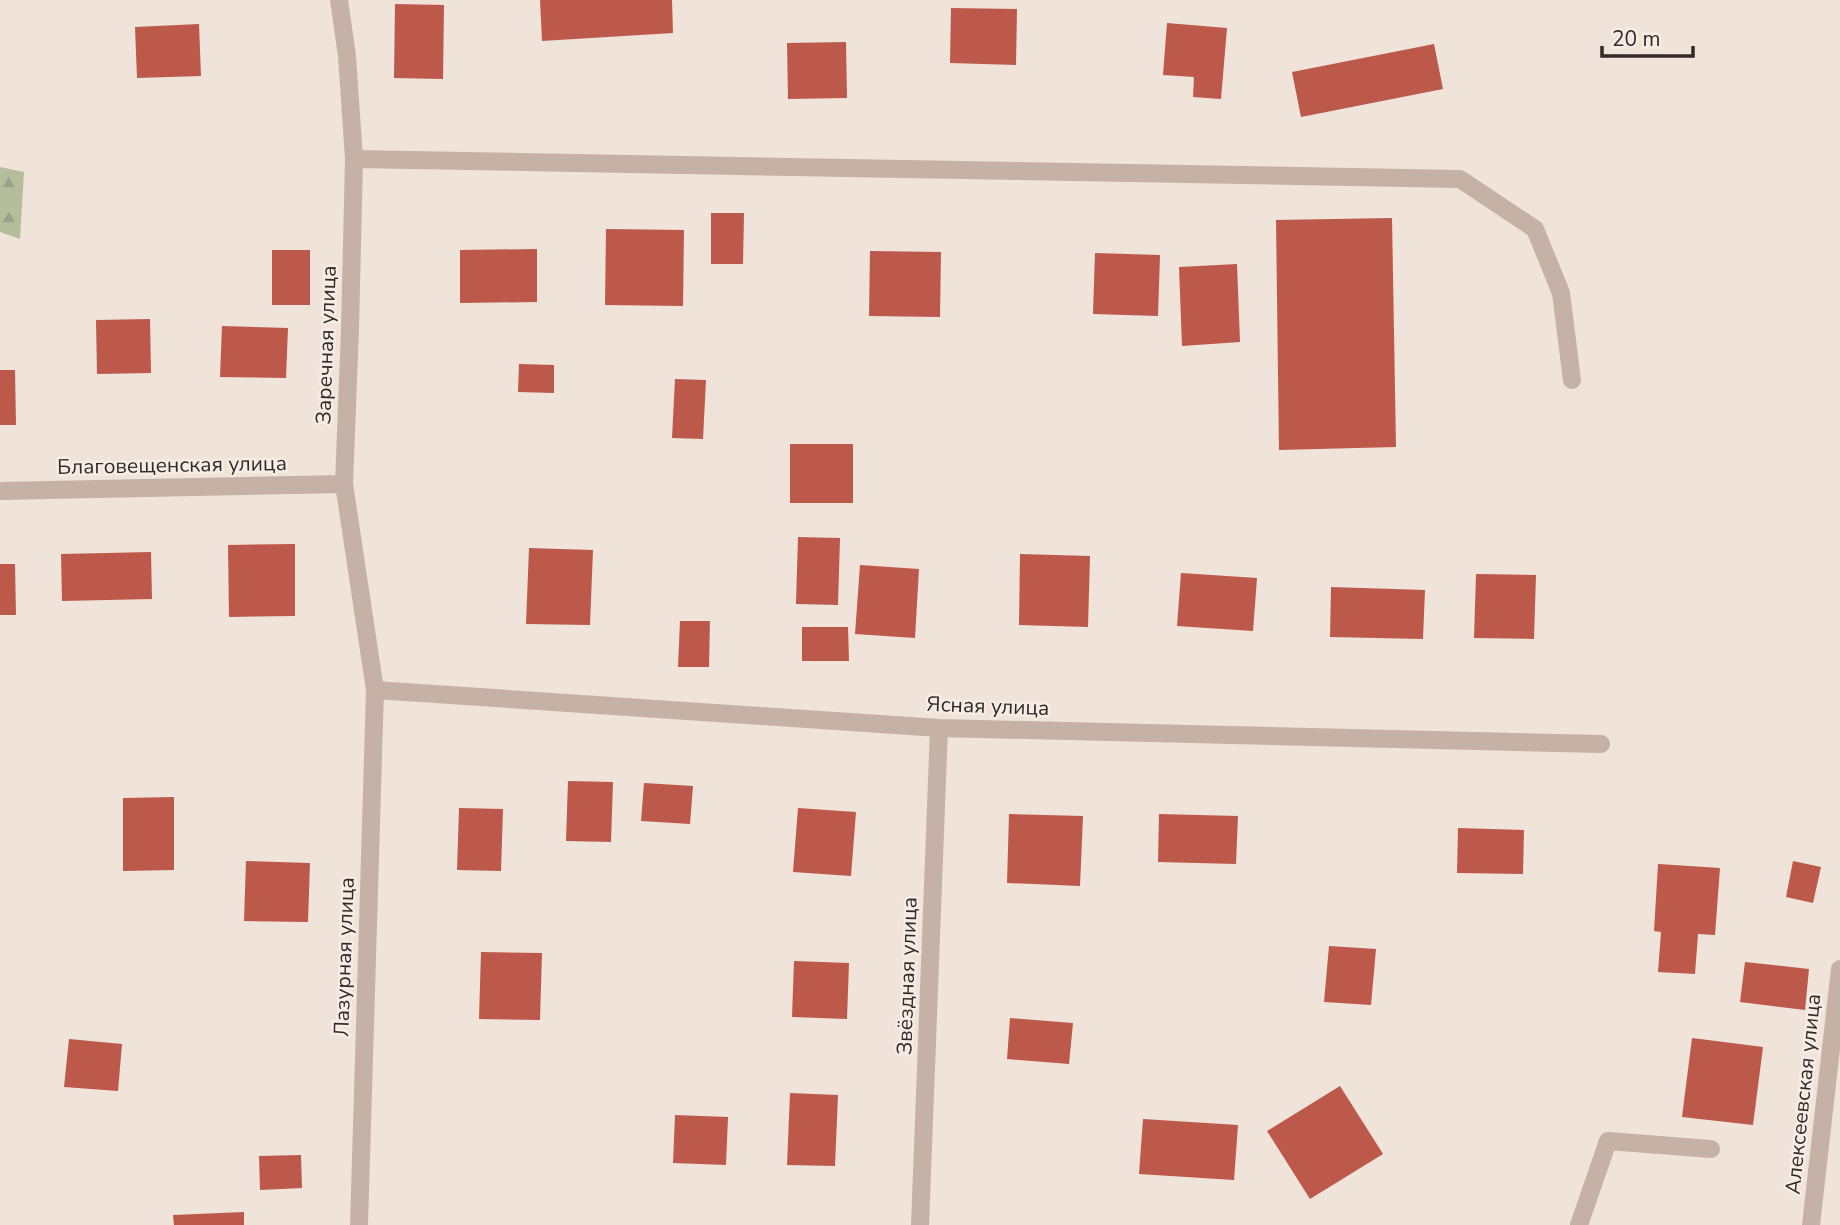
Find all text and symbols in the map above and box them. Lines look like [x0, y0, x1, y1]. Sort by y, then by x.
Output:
scale bar [1602, 14, 1693, 58]
text: 20 m [1612, 25, 1661, 53]
street label: Заречная улица [309, 265, 343, 425]
street label: Благовещенская улица [57, 449, 287, 481]
street label: Ясная улица [926, 690, 1050, 722]
street label: Лазурная улица [327, 877, 361, 1037]
street label: Звёздная улица [890, 896, 924, 1056]
street label: Алексеевская улица [1779, 992, 1827, 1196]

